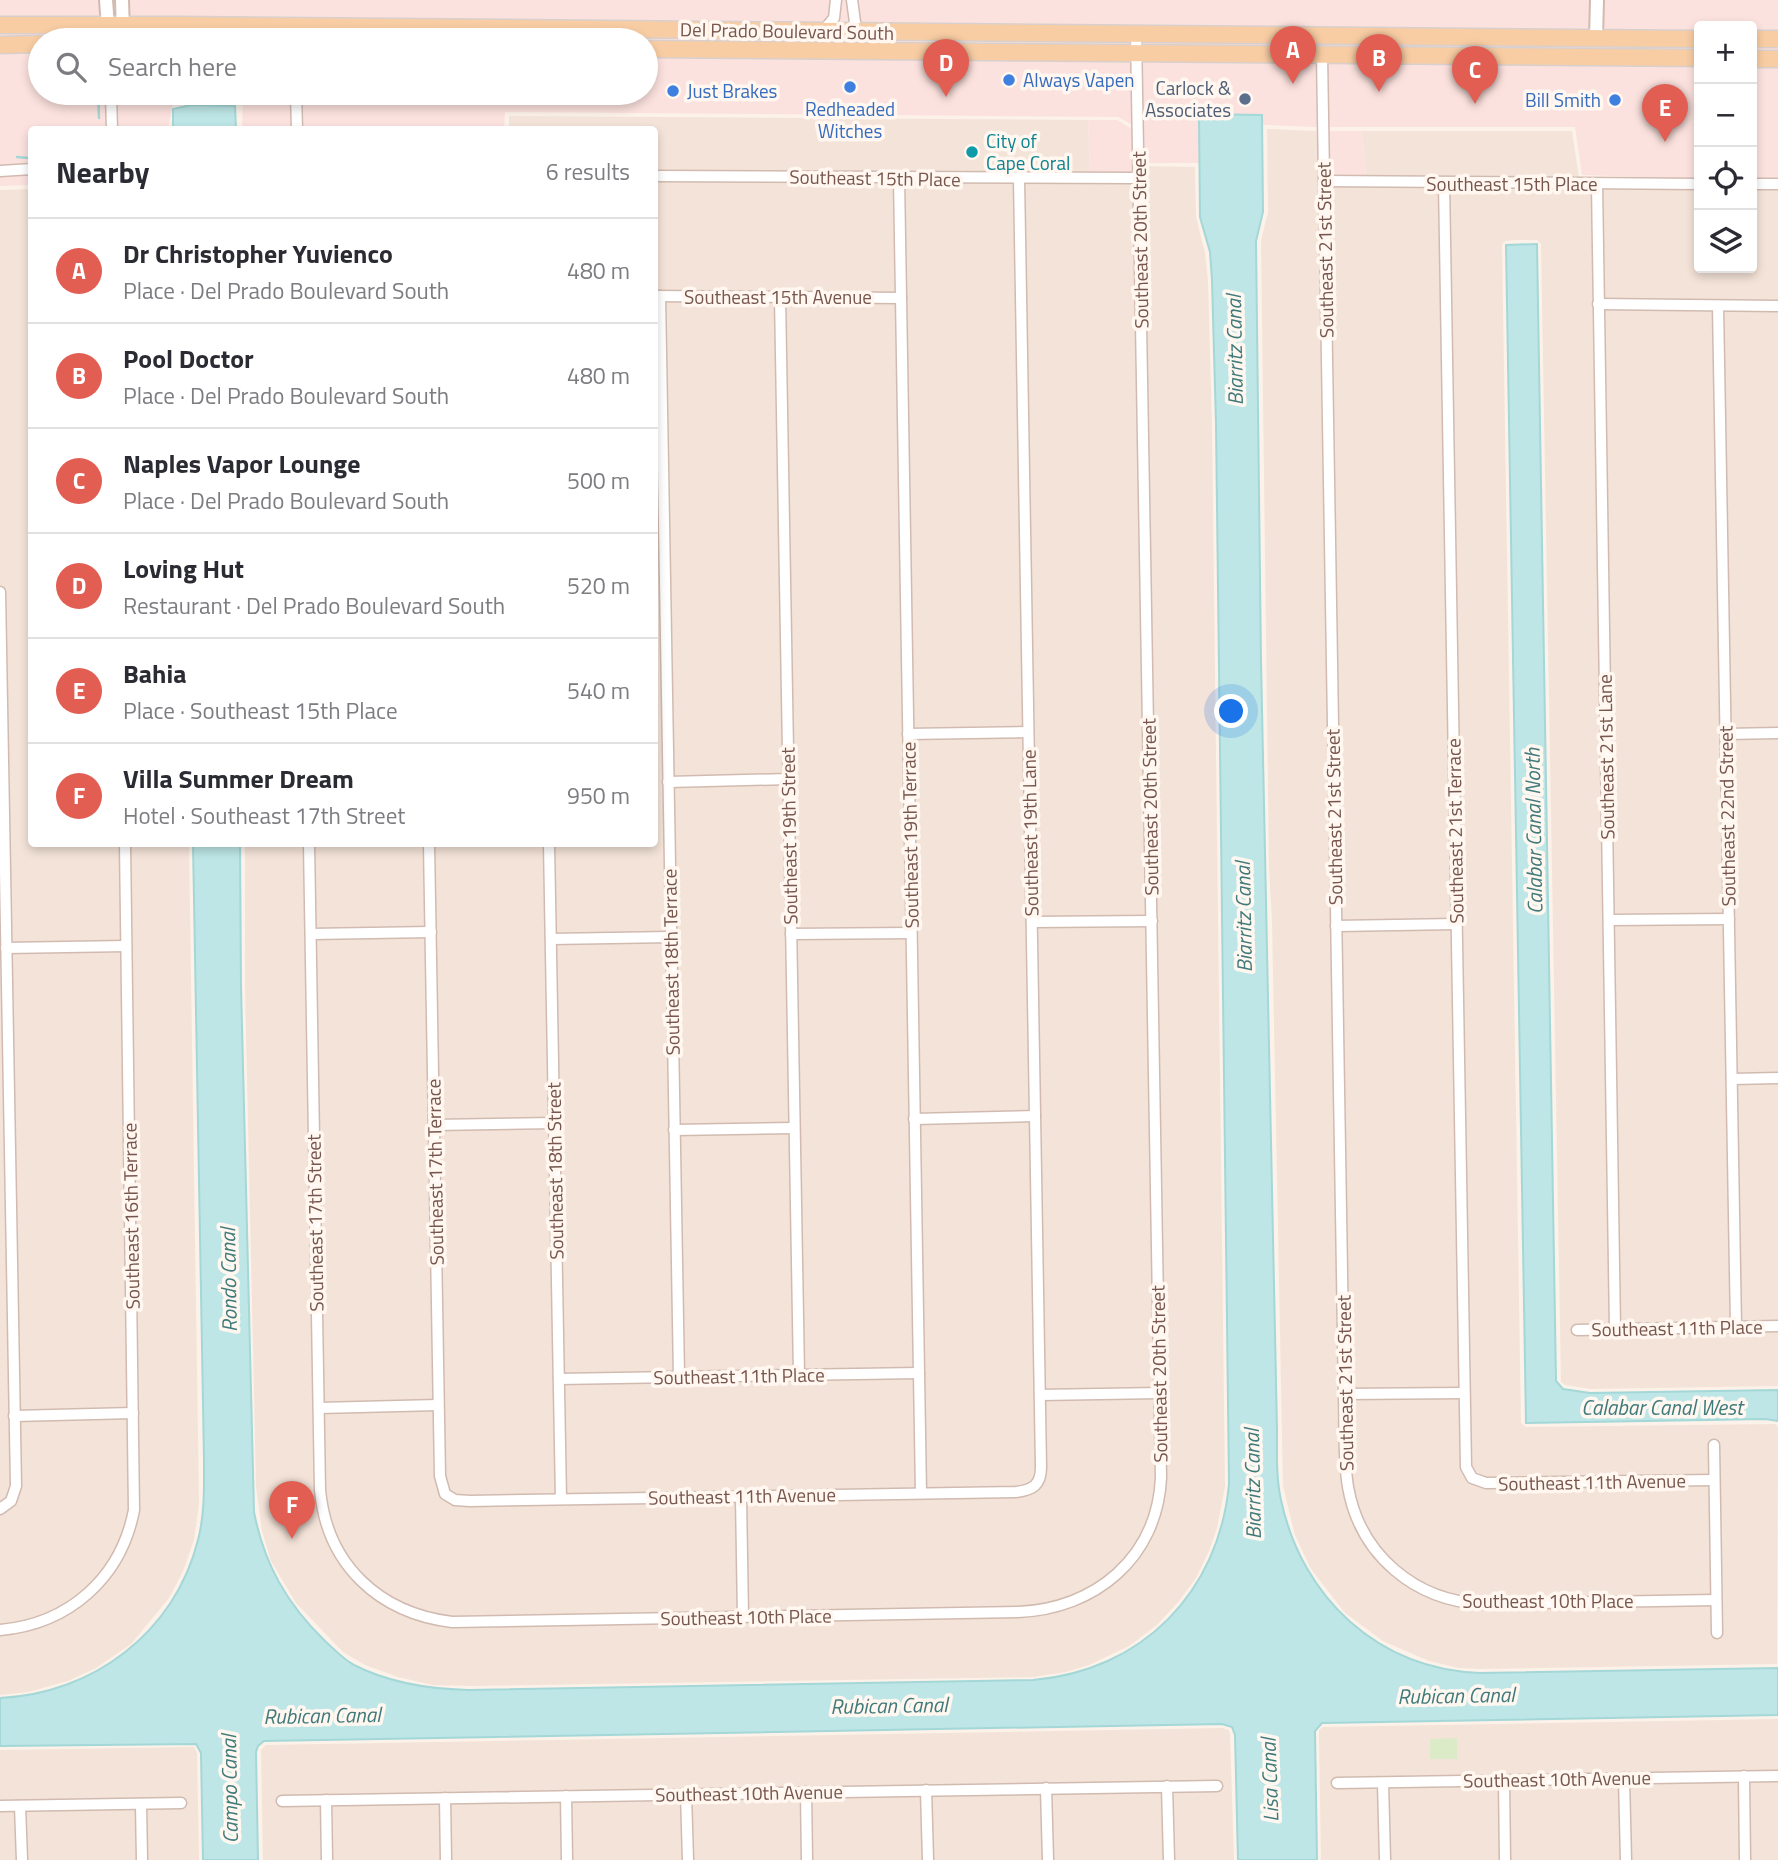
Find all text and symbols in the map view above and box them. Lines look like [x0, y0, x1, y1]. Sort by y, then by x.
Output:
street label: Del Prado Boulevard South [680, 14, 894, 47]
map controls [1694, 21, 1757, 273]
button: + [1694, 21, 1757, 84]
pin: A [1270, 26, 1316, 84]
search box [28, 28, 658, 105]
pin: B [1356, 34, 1402, 92]
pin: D [923, 39, 969, 97]
pin: C [1452, 46, 1498, 104]
text: Search here [108, 47, 237, 86]
icon: search [52, 48, 90, 86]
place label: Always Vapen [1023, 65, 1134, 94]
marker: Always Vapen [1001, 72, 1017, 88]
place label: Carlock & Associates [1145, 73, 1231, 124]
place label: Just Brakes [687, 76, 778, 105]
marker: Redheaded Witches [842, 79, 858, 95]
marker: Just Brakes [665, 83, 681, 99]
pin: E [1642, 84, 1688, 142]
button: − [1694, 84, 1757, 147]
place label: Bill Smith [1525, 85, 1601, 114]
marker: Carlock & Associates [1237, 91, 1253, 107]
marker: Bill Smith [1607, 92, 1623, 108]
place label: Redheaded Witches [805, 94, 895, 145]
place label: City of Cape Coral [986, 126, 1070, 177]
marker: City of Cape Coral [964, 144, 980, 160]
button: locate [1694, 147, 1757, 210]
text: Nearby [56, 149, 149, 195]
street label: Southeast 20th Street [1123, 151, 1156, 329]
text: 6 results [546, 154, 630, 189]
street label: Southeast 21st Street [1308, 161, 1341, 338]
street label: Southeast 15th Place [789, 162, 961, 193]
street label: Southeast 15th Place [1426, 169, 1598, 198]
button: layers [1694, 210, 1757, 273]
text: Dr Christopher Yuvienco [123, 234, 393, 273]
text: A [72, 253, 86, 288]
text: 480 m [567, 253, 630, 288]
text: Place · Del Prado Boulevard South [123, 273, 449, 308]
street label: Southeast 15th Avenue [684, 282, 872, 311]
water label: Biarritz Canal [1217, 292, 1251, 406]
text: Pool Doctor [123, 339, 254, 378]
text: B [72, 358, 86, 393]
text: 480 m [567, 358, 630, 393]
text: Place · Del Prado Boulevard South [123, 378, 449, 413]
text: Naples Vapor Lounge [123, 444, 360, 483]
text: C [73, 463, 85, 498]
text: 500 m [567, 463, 630, 498]
text: Place · Del Prado Boulevard South [123, 483, 449, 518]
text: Loving Hut [123, 549, 244, 588]
text: D [72, 568, 86, 603]
text: 520 m [567, 568, 630, 603]
text: Restaurant · Del Prado Boulevard South [123, 588, 505, 623]
text: Bahia [123, 654, 187, 693]
text: E [73, 673, 85, 708]
text: 540 m [567, 673, 630, 708]
street label: Southeast 21st Lane [1590, 674, 1621, 840]
text: Place · Southeast 15th Place [123, 693, 398, 728]
your location [1214, 694, 1248, 728]
street label: Southeast 20th Street [1133, 718, 1166, 896]
street label: Southeast 22nd Street [1710, 725, 1743, 907]
street label: Southeast 21st Street [1317, 728, 1350, 905]
street label: Southeast 21st Terrace [1438, 738, 1471, 924]
street label: Southeast 19th Terrace [893, 741, 926, 929]
street label: Southeast 19th Street [772, 747, 805, 925]
water label: Calabar Canal North [1516, 747, 1550, 914]
street label: Southeast 19th Lane [1014, 749, 1045, 917]
text: Villa Summer Dream [123, 759, 354, 798]
text: F [73, 778, 85, 813]
text: 950 m [567, 778, 630, 813]
text: Hotel · Southeast 17th Street [123, 798, 405, 833]
water label: Biarritz Canal [1226, 859, 1260, 973]
street label: Southeast 18th Terrace [654, 868, 687, 1056]
street label: Southeast 17th Terrace [418, 1078, 451, 1266]
street label: Southeast 18th Street [538, 1082, 571, 1260]
street label: Southeast 16th Terrace [114, 1122, 147, 1310]
street label: Southeast 17th Street [298, 1134, 331, 1312]
water label: Rondo Canal [211, 1225, 245, 1332]
street label: Southeast 20th Street [1142, 1285, 1175, 1463]
street label: Southeast 21st Street [1328, 1294, 1361, 1471]
street label: Southeast 11th Place [1591, 1312, 1763, 1343]
street label: Southeast 11th Place [653, 1360, 825, 1391]
water label: Calabar Canal West [1581, 1391, 1745, 1423]
water label: Biarritz Canal [1235, 1426, 1269, 1540]
street label: Southeast 11th Avenue [1498, 1465, 1686, 1498]
street label: Southeast 11th Avenue [648, 1479, 836, 1512]
pin: F [269, 1481, 315, 1539]
street label: Southeast 10th Place [1462, 1586, 1634, 1615]
street label: Southeast 10th Place [660, 1601, 832, 1632]
water label: Rubican Canal [1397, 1678, 1517, 1712]
water label: Rubican Canal [830, 1688, 950, 1722]
water label: Rubican Canal [263, 1698, 383, 1732]
water label: Campo Canal [212, 1732, 246, 1844]
water label: Lisa Canal [1251, 1735, 1286, 1823]
street label: Southeast 10th Avenue [1463, 1762, 1651, 1795]
street label: Southeast 10th Avenue [655, 1776, 843, 1809]

